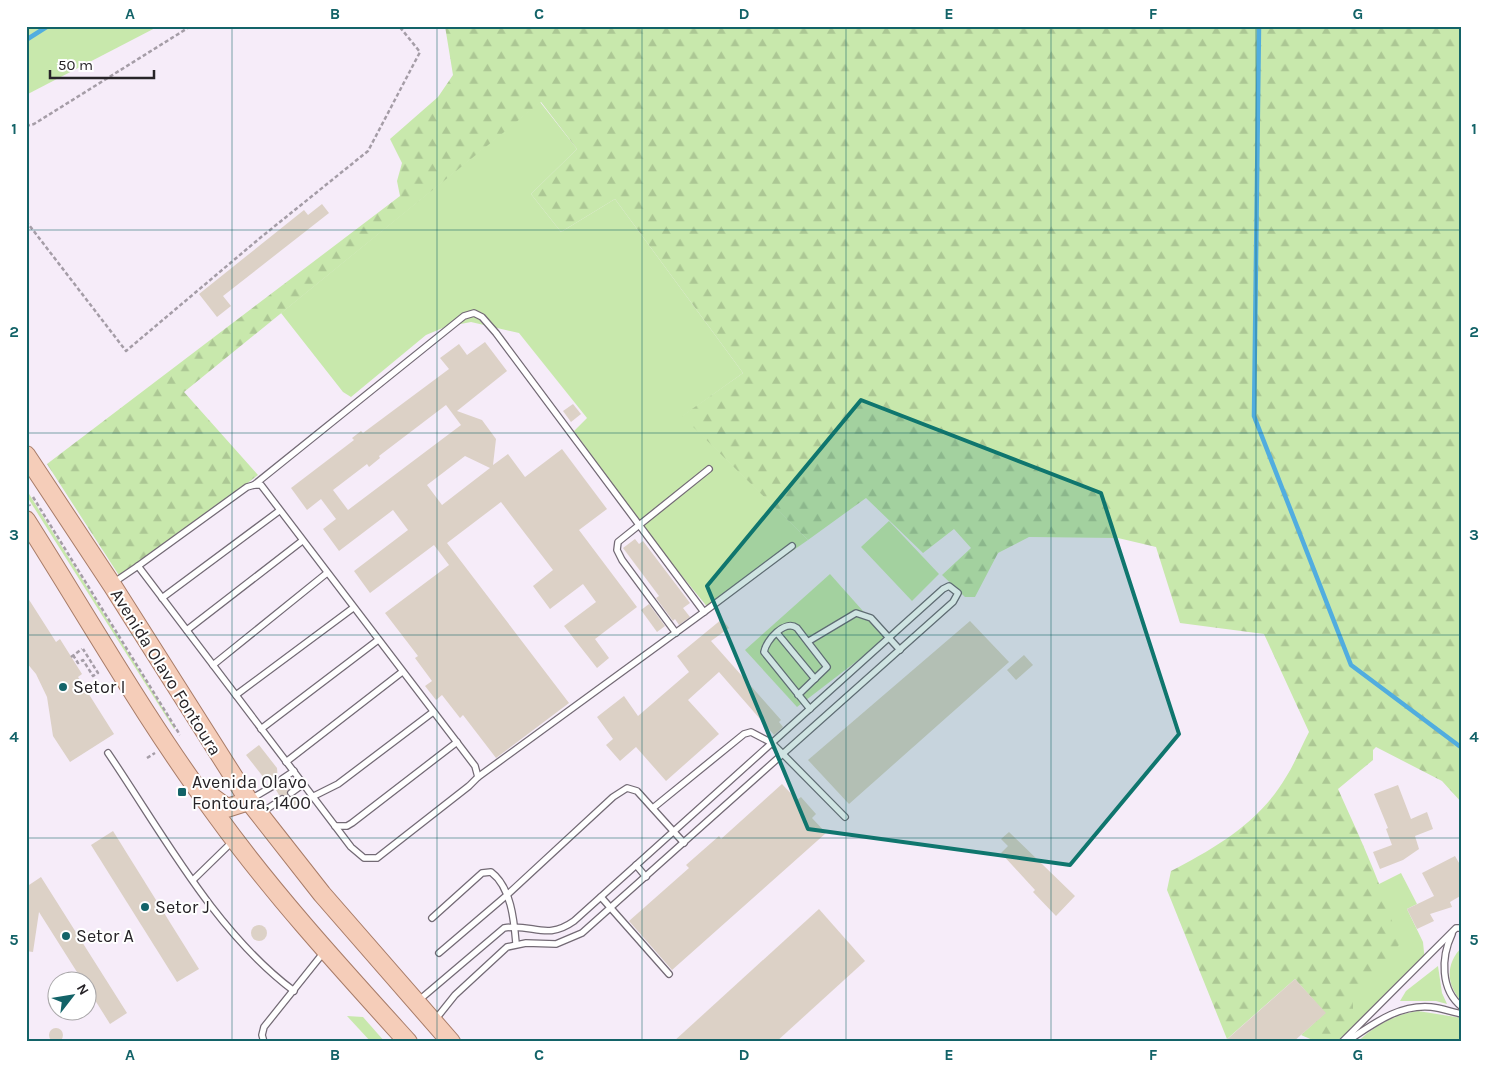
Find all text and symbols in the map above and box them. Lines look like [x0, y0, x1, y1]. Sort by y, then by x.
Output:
text: A [125, 4, 135, 23]
text: B [330, 4, 340, 23]
text: C [534, 4, 544, 23]
text: D [739, 4, 750, 23]
text: E [944, 4, 954, 23]
text: F [1149, 4, 1158, 23]
text: G [1353, 4, 1363, 23]
scale bar [50, 48, 154, 80]
text: 50 m [58, 56, 93, 74]
text: 1 [11, 119, 17, 138]
text: 1 [1471, 119, 1477, 138]
text: 2 [9, 322, 19, 341]
text: 2 [1469, 322, 1479, 341]
text: 3 [9, 525, 19, 544]
text: 3 [1469, 525, 1479, 544]
street label: Avenida Olavo Fontoura [106, 585, 226, 759]
place label: Setor I [73, 676, 126, 698]
marker: Setor I [57, 681, 69, 693]
text: 4 [9, 727, 19, 746]
text: 4 [1469, 727, 1479, 746]
place label: Avenida Olavo Fontoura, 1400 [192, 771, 311, 814]
marker: Avenida Olavo Fontoura, 1400 [176, 786, 188, 798]
place label: Setor J [155, 896, 210, 918]
marker: Setor J [139, 901, 151, 913]
place label: Setor A [76, 925, 134, 947]
text: 5 [9, 930, 19, 949]
marker: Setor A [60, 930, 72, 942]
text: 5 [1469, 930, 1479, 949]
north arrow [48, 970, 98, 1020]
text: N [73, 981, 93, 998]
text: A [125, 1045, 135, 1064]
text: B [330, 1045, 340, 1064]
text: C [534, 1045, 544, 1064]
text: D [739, 1045, 750, 1064]
text: E [944, 1045, 954, 1064]
text: F [1149, 1045, 1158, 1064]
text: G [1353, 1045, 1363, 1064]

